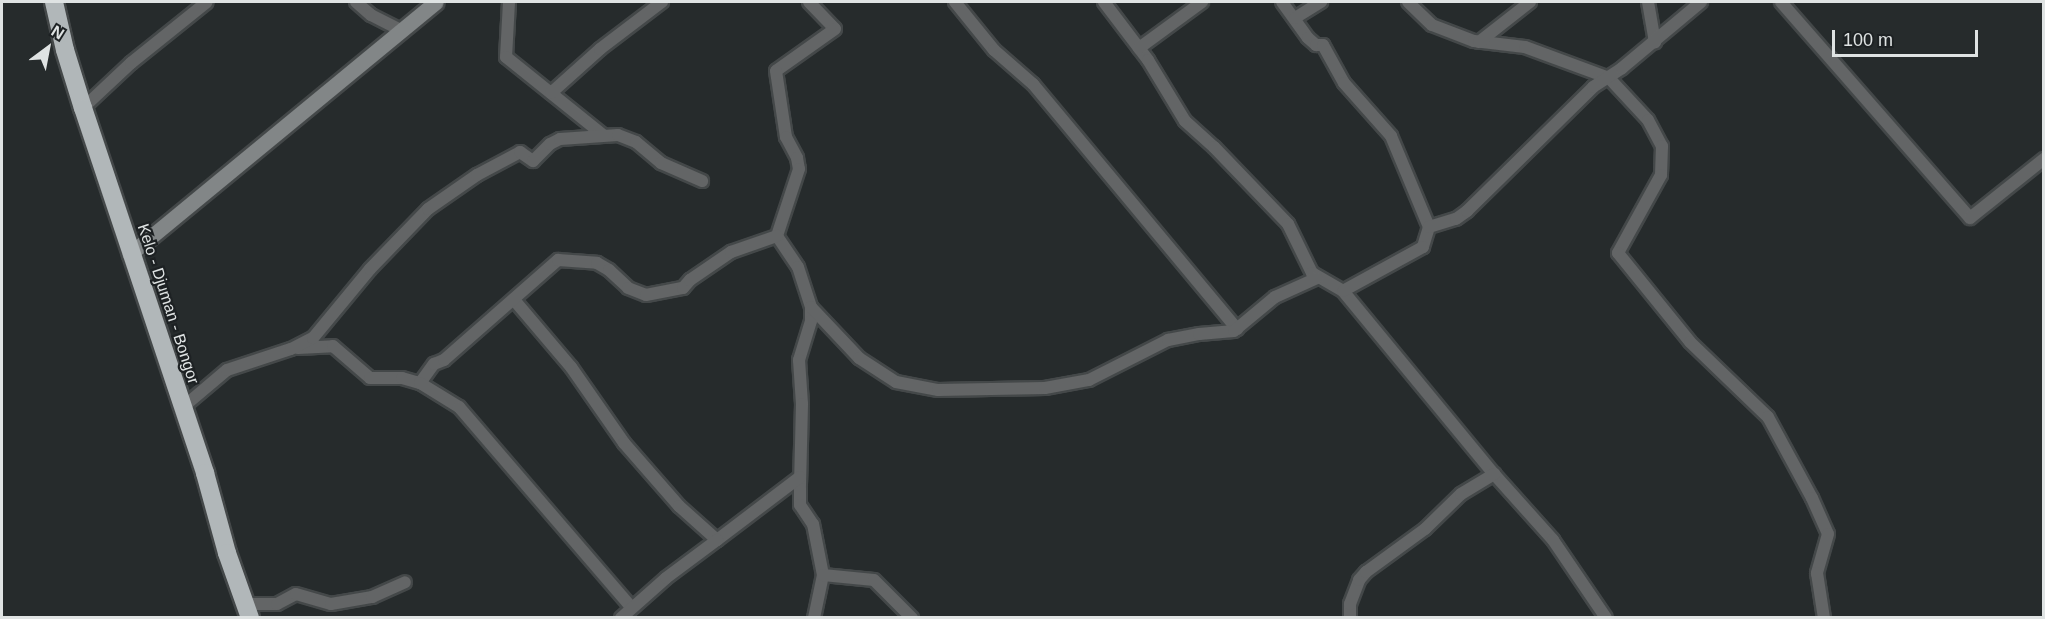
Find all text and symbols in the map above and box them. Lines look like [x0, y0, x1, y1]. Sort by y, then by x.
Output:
north arrow [18, 18, 78, 78]
scale bar [1835, 18, 1980, 56]
text: N [48, 22, 67, 43]
text: 100 m [1843, 30, 1893, 50]
street label: Kelo - Djuman - Bongor [133, 222, 203, 386]

